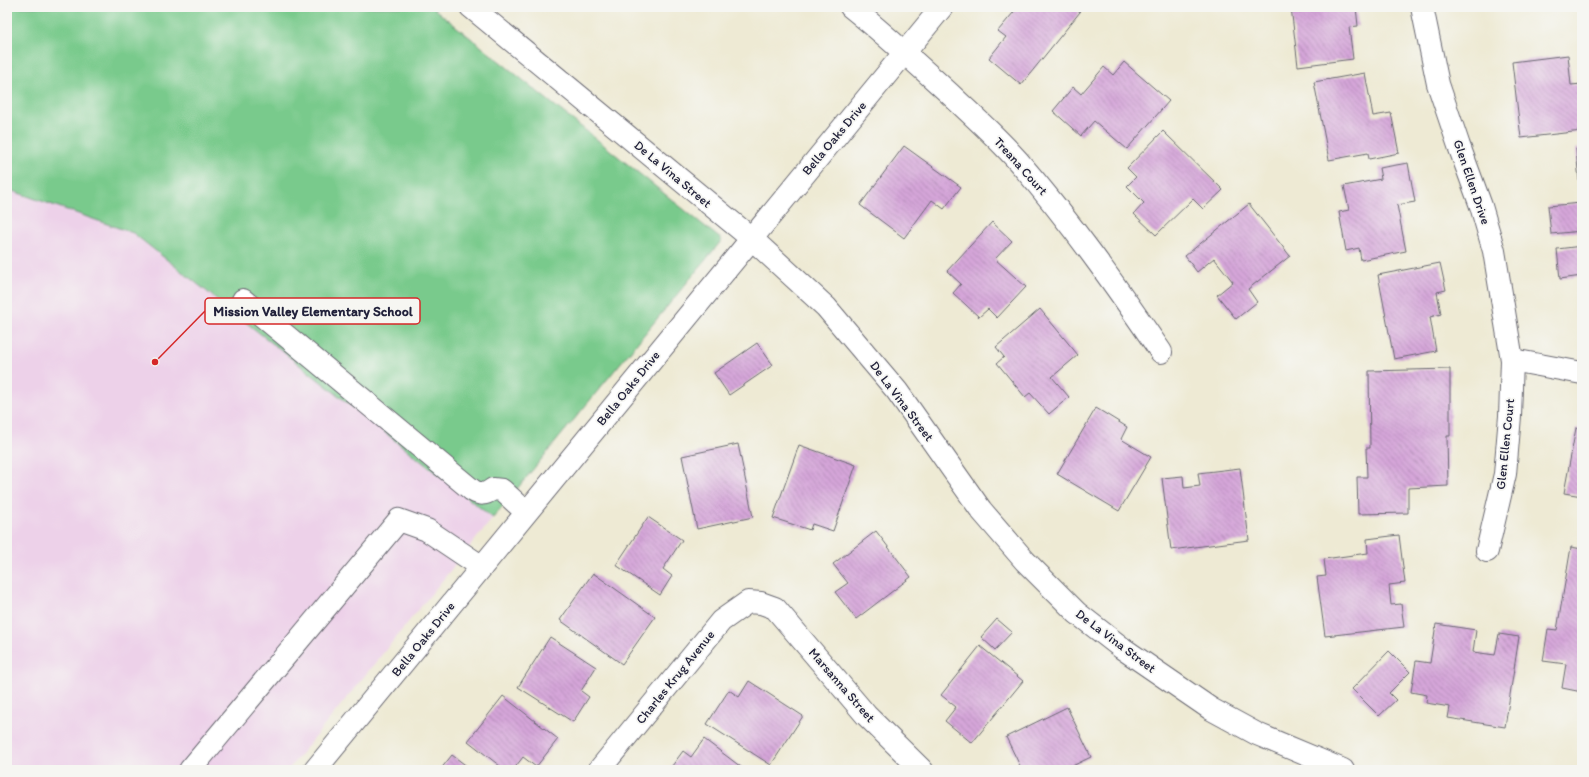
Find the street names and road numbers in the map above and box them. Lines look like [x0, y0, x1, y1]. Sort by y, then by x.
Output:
street label: Bella Oaks Drive [799, 98, 869, 178]
street label: Treana Court [991, 134, 1051, 198]
street label: De La Vina Street [631, 137, 715, 211]
street label: Glen Ellen Drive [1450, 138, 1494, 226]
street label: Bella Oaks Drive [593, 348, 663, 428]
street label: De La Vina Street [867, 358, 937, 444]
street label: Glen Ellen Court [1493, 398, 1517, 490]
street label: Bella Oaks Drive [388, 599, 458, 679]
street label: De La Vina Street [1073, 606, 1159, 676]
street label: Charles Krug Avenue [633, 627, 717, 727]
street label: Marsanna Street [806, 645, 878, 725]

